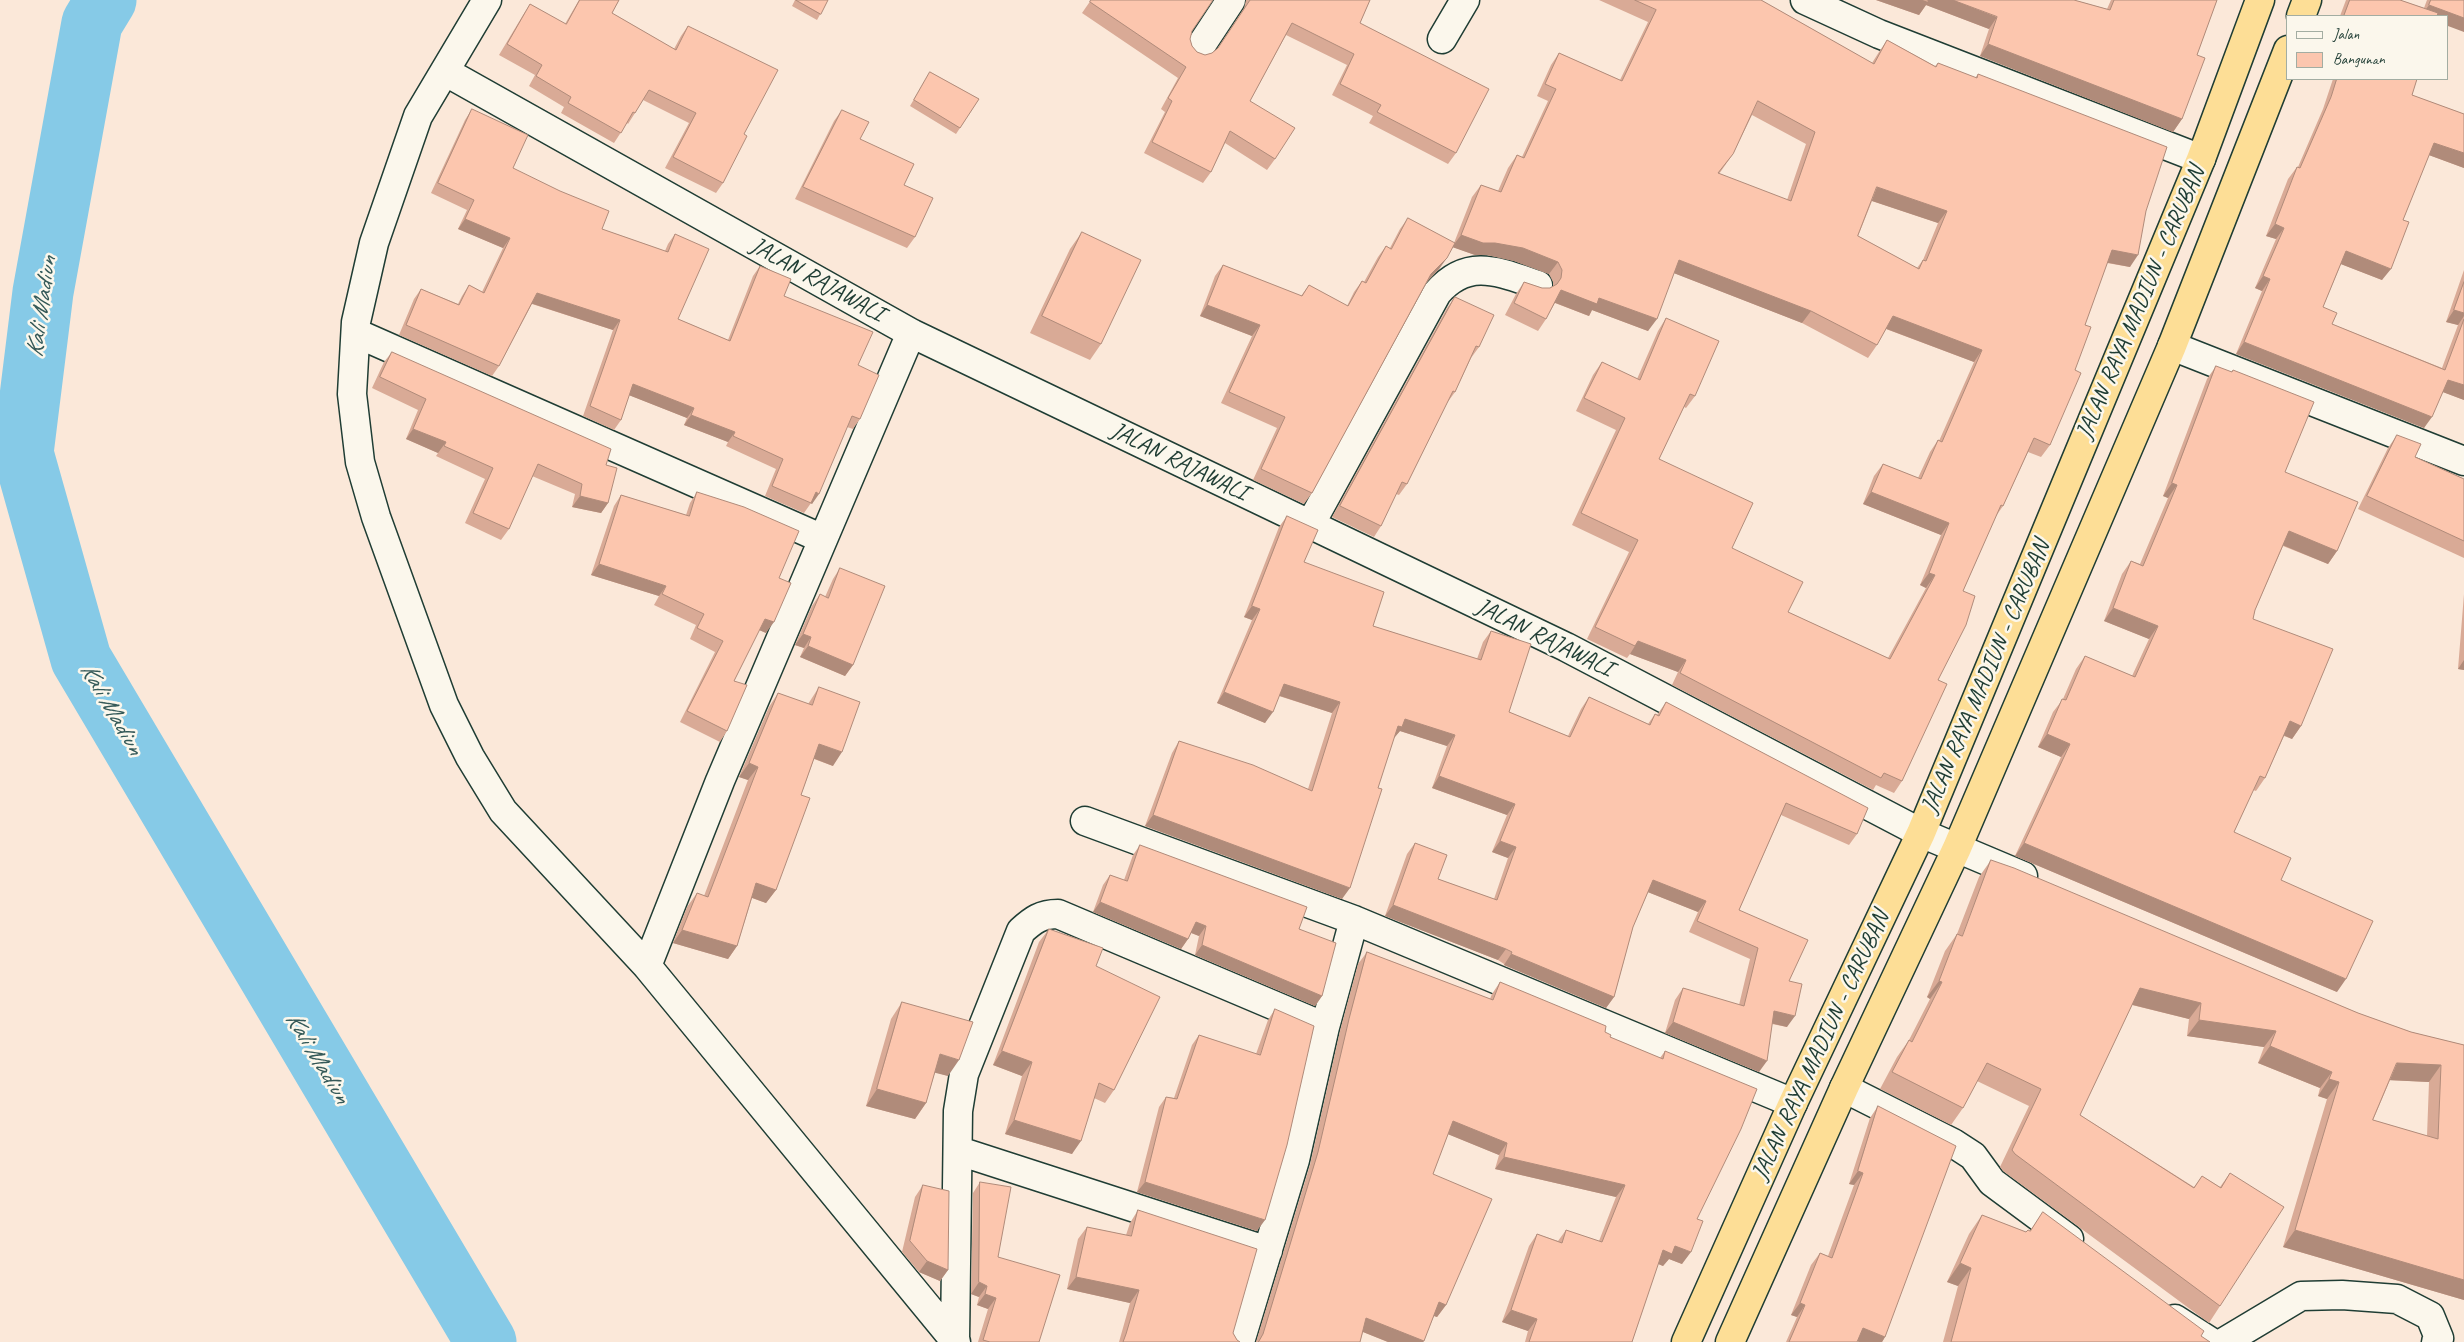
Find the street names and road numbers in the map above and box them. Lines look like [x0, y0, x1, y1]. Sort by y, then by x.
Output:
street label: JALAN RAYA MADIUN - CARUBAN [2070, 162, 2212, 444]
street label: JALAN RAJAWALI [745, 231, 889, 329]
street label: JALAN RAJAWALI [1106, 416, 1252, 508]
street label: JALAN RAYA MADIUN - CARUBAN [1915, 536, 2057, 818]
street label: JALAN RAJAWALI [1471, 592, 1617, 684]
street label: JALAN RAYA MADIUN - CARUBAN [1746, 907, 1896, 1185]

